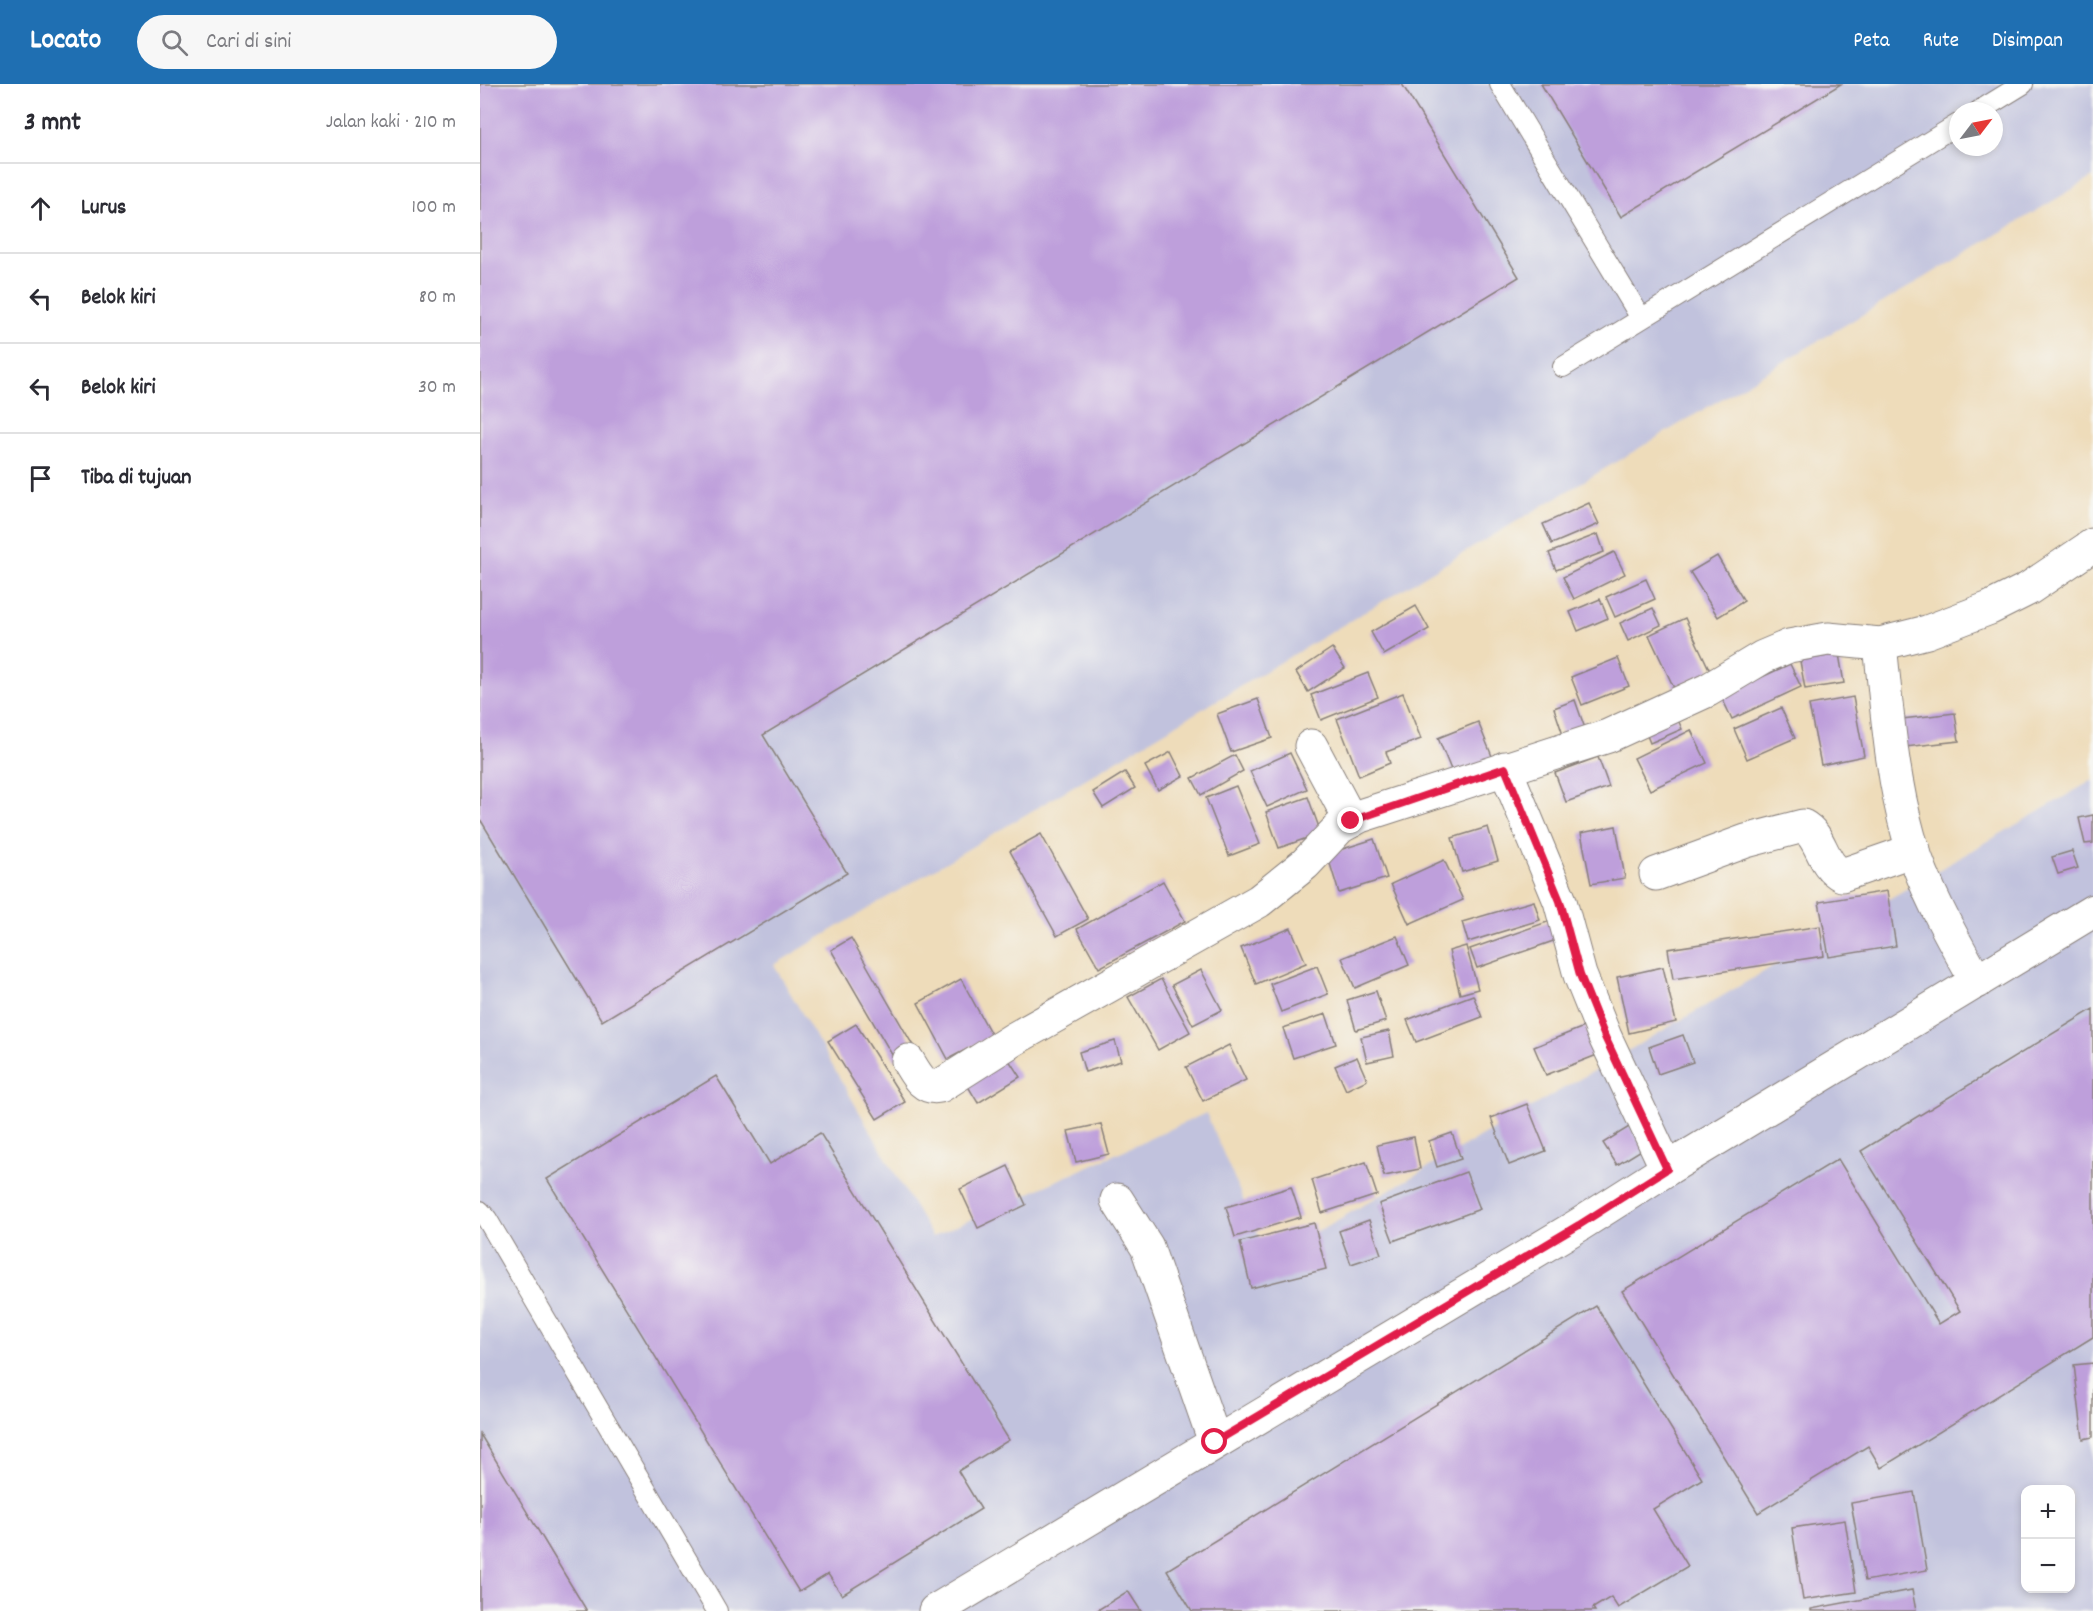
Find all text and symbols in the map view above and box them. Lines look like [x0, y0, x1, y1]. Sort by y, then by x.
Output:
search box [137, 15, 557, 69]
text: Locato [30, 22, 101, 62]
icon: search [158, 26, 191, 59]
text: Cari di sini [206, 27, 291, 58]
text: Peta [1853, 27, 1890, 57]
text: Rute [1923, 27, 1959, 57]
text: Disimpan [1992, 27, 2063, 57]
north arrow [1949, 102, 2003, 156]
text: 3 mnt [24, 105, 81, 142]
text: Jalan kaki · 210 m [326, 109, 456, 137]
icon: ahead [24, 192, 57, 225]
text: Lurus [81, 193, 126, 224]
text: 100 m [412, 194, 456, 222]
icon: left [24, 282, 57, 315]
text: Belok kiri [81, 283, 155, 314]
text: 80 m [419, 284, 456, 312]
icon: left [24, 372, 57, 405]
text: Belok kiri [81, 373, 155, 404]
text: 30 m [418, 374, 456, 402]
icon: arrive [24, 462, 57, 495]
text: Tiba di tujuan [81, 463, 191, 494]
route end [1337, 807, 1363, 833]
route start [1201, 1428, 1227, 1454]
map controls [2021, 1485, 2075, 1593]
button: + [2021, 1485, 2075, 1539]
button: − [2021, 1539, 2075, 1593]

